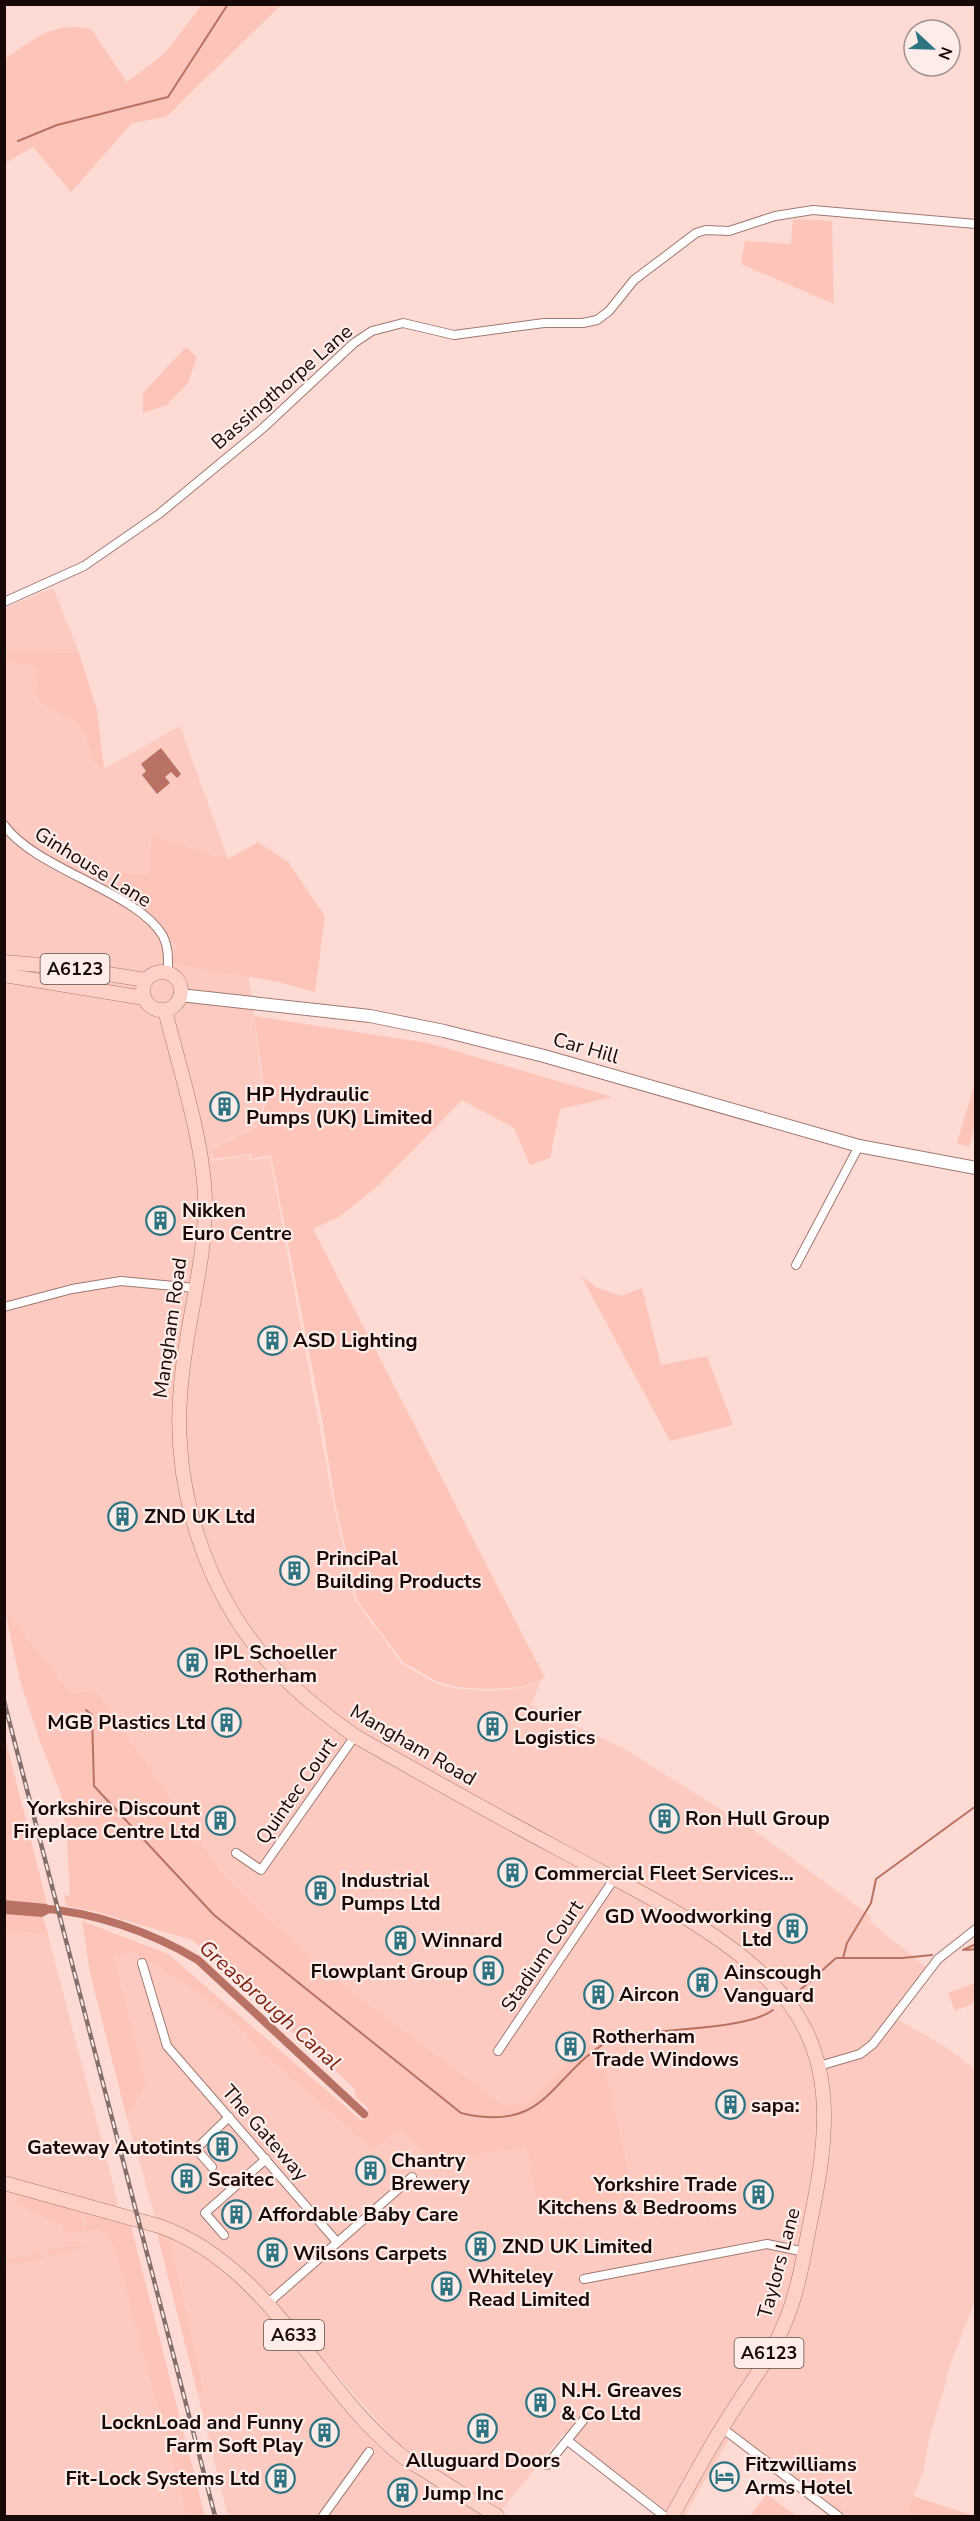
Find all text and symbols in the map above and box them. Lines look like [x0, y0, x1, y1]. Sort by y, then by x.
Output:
north arrow [902, 18, 962, 78]
text: N [933, 44, 957, 63]
street label: Bassingthorpe Lane [206, 318, 358, 456]
street label: Ginhouse Lane [29, 820, 157, 914]
road number: A6123 [40, 954, 110, 984]
street label: Car Hill [550, 1026, 622, 1070]
place label: HP Hydraulic Pumps (UK) Limited [246, 1081, 432, 1131]
building icon: HP Hydraulic Pumps (UK) Limited [209, 1090, 241, 1122]
place label: Nikken Euro Centre [182, 1197, 292, 1247]
building icon: Nikken Euro Centre [145, 1205, 177, 1237]
street label: Mangham Road [147, 1256, 193, 1400]
building icon: ASD Lighting [256, 1324, 288, 1356]
place label: ASD Lighting [293, 1327, 418, 1354]
building icon: ZND UK Ltd [107, 1500, 139, 1532]
place label: ZND UK Ltd [144, 1503, 255, 1530]
place label: PrinciPal Building Products [316, 1545, 482, 1595]
building icon: PrinciPal Building Products [279, 1554, 311, 1586]
place label: IPL Schoeller Rotherham [214, 1639, 337, 1689]
building icon: IPL Schoeller Rotherham [177, 1647, 209, 1679]
street label: Mangham Road [345, 1698, 481, 1792]
place label: Courier Logistics [514, 1701, 596, 1751]
building icon: MGB Plastics Ltd [211, 1706, 243, 1738]
place label: MGB Plastics Ltd [47, 1709, 206, 1736]
building icon: Courier Logistics [477, 1710, 509, 1742]
street label: Quintec Court [249, 1732, 343, 1850]
place label: Yorkshire Discount Fireplace Centre Ltd [13, 1795, 200, 1845]
building icon: Ron Hull Group [648, 1802, 680, 1834]
building icon: Yorkshire Discount Fireplace Centre Ltd [205, 1804, 237, 1836]
place label: Ron Hull Group [685, 1805, 830, 1832]
building icon: Commercial Fleet Services... [497, 1857, 529, 1889]
place label: Commercial Fleet Services... [534, 1860, 794, 1887]
place label: Industrial Pumps Ltd [341, 1867, 440, 1917]
building icon: Industrial Pumps Ltd [304, 1875, 336, 1907]
street label: Stadium Court [495, 1894, 590, 2017]
place label: GD Woodworking Ltd [605, 1903, 772, 1953]
building icon: GD Woodworking Ltd [777, 1912, 809, 1944]
building icon: Winnard [384, 1924, 416, 1956]
place label: Winnard [421, 1927, 502, 1954]
water label: Greasbrough Canal [193, 1934, 347, 2076]
building icon: Flowplant Group [473, 1955, 505, 1987]
place label: Flowplant Group [311, 1958, 468, 1985]
place label: Ainscough Vanguard [723, 1959, 822, 2009]
building icon: Ainscough Vanguard [687, 1967, 719, 1999]
building icon: Aircon [582, 1978, 614, 2010]
place label: Aircon [619, 1981, 679, 2008]
place label: Rotherham Trade Windows [592, 2023, 739, 2073]
building icon: Rotherham Trade Windows [555, 2031, 587, 2063]
street label: The Gateway [216, 2079, 315, 2187]
building icon: sapa: [714, 2089, 746, 2121]
place label: sapa: [751, 2092, 800, 2119]
building icon: Gateway Autotints [207, 2131, 239, 2163]
place label: Gateway Autotints [27, 2134, 202, 2161]
place label: Chantry Brewery [391, 2147, 470, 2197]
building icon: Chantry Brewery [354, 2155, 386, 2187]
building icon: Scaitec [171, 2163, 203, 2195]
place label: Scaitec [208, 2166, 274, 2193]
place label: Yorkshire Trade Kitchens & Bedrooms [538, 2171, 737, 2221]
building icon: Yorkshire Trade Kitchens & Bedrooms [742, 2179, 774, 2211]
building icon: Affordable Baby Care [221, 2198, 253, 2230]
place label: Affordable Baby Care [258, 2201, 458, 2228]
street label: Taylors Lane [751, 2205, 807, 2321]
building icon: ZND UK Limited [465, 2230, 497, 2262]
place label: ZND UK Limited [502, 2233, 653, 2260]
building icon: Wilsons Carpets [256, 2237, 288, 2269]
place label: Wilsons Carpets [293, 2240, 447, 2267]
place label: Whiteley Read Limited [468, 2263, 590, 2313]
building icon: Whiteley Read Limited [431, 2271, 463, 2303]
road number: A633 [264, 2320, 324, 2350]
road number: A6123 [734, 2338, 804, 2368]
place label: N.H. Greaves & Co Ltd [561, 2377, 682, 2427]
building icon: N.H. Greaves & Co Ltd [524, 2386, 556, 2418]
place label: LocknLoad and Funny Farm Soft Play [101, 2409, 303, 2459]
building icon: Alluguard Doors [467, 2413, 499, 2445]
building icon: LocknLoad and Funny Farm Soft Play [308, 2417, 340, 2449]
place label: Alluguard Doors [406, 2447, 561, 2474]
place label: Fitzwilliams Arms Hotel [745, 2451, 857, 2501]
hotel icon: Fitzwilliams Arms Hotel [708, 2460, 740, 2492]
building icon: Fit-Lock Systems Ltd [265, 2462, 297, 2494]
place label: Fit-Lock Systems Ltd [65, 2465, 260, 2492]
building icon: Jump Inc [386, 2477, 418, 2509]
place label: Jump Inc [422, 2480, 504, 2507]

